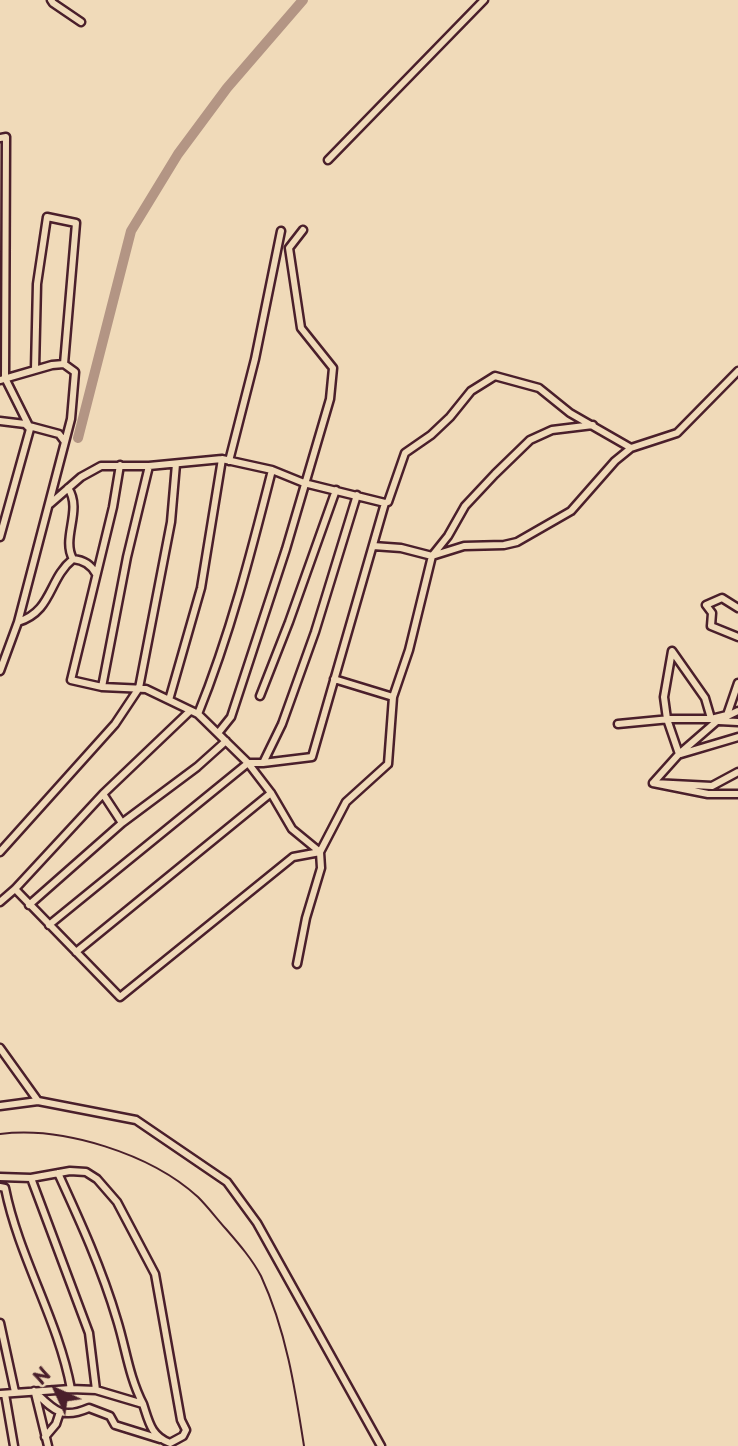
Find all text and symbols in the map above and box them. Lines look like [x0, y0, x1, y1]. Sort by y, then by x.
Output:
north arrow [21, 1355, 91, 1425]
text: N [26, 1360, 56, 1390]

